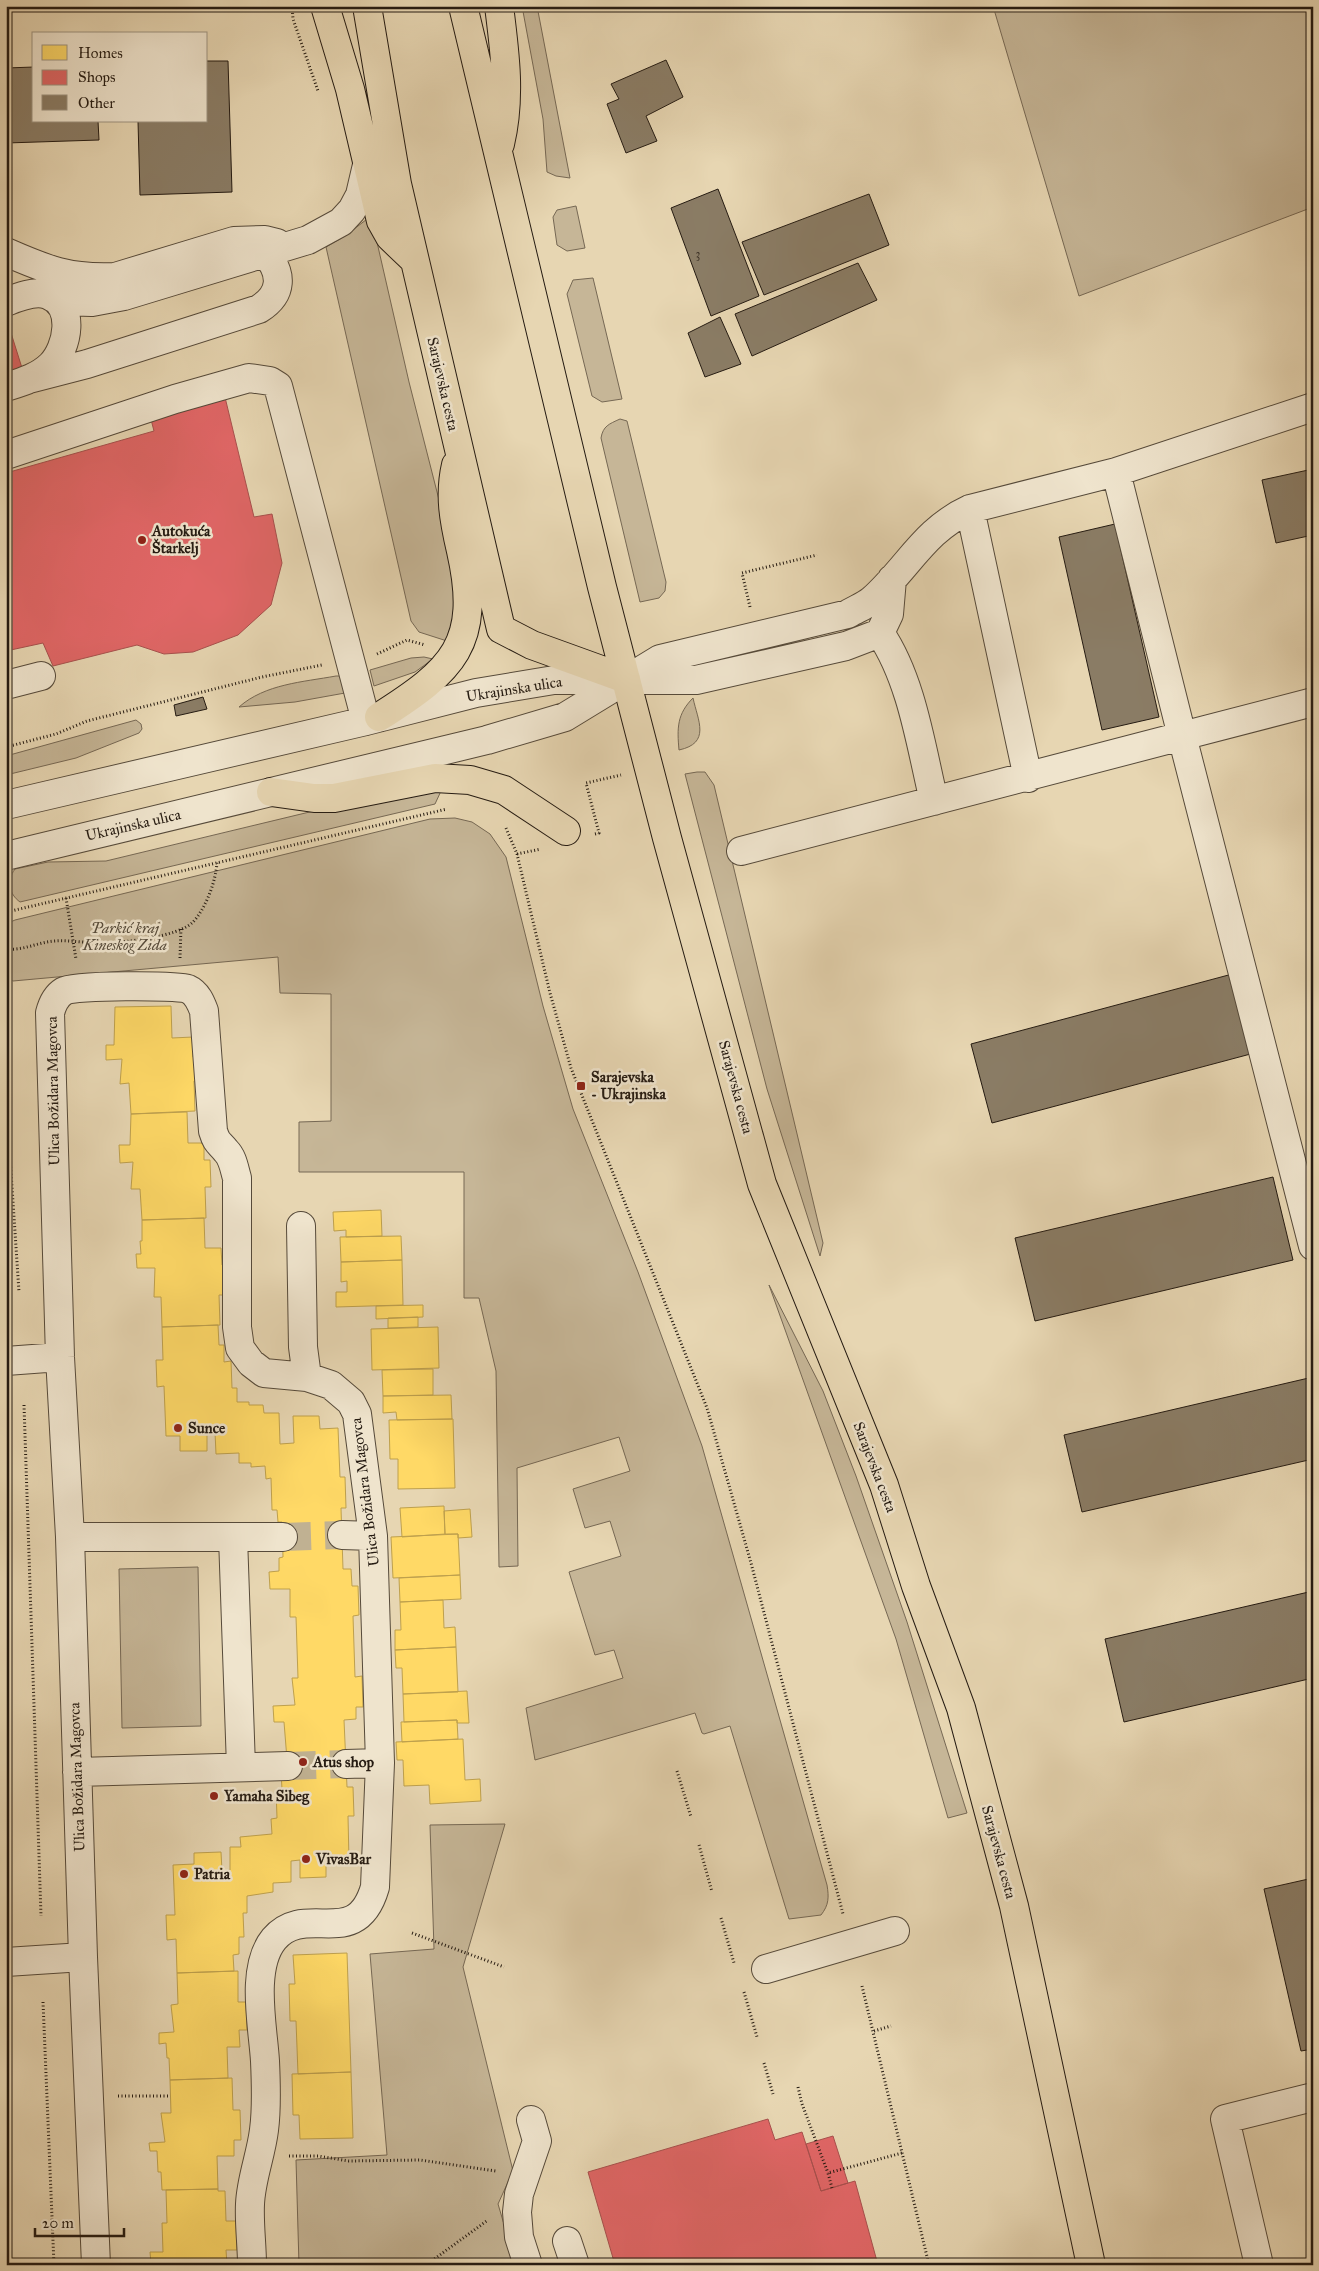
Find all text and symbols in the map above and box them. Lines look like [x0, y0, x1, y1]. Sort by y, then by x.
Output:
legend [32, 32, 208, 122]
text: Homes [78, 44, 123, 62]
text: Shops [78, 68, 116, 86]
text: Other [78, 94, 115, 112]
house number: 3 [696, 247, 701, 261]
street label: Sarajevska cesta [423, 335, 463, 433]
place label: Autokuća Štarkelj [151, 522, 211, 558]
marker: Autokuća Štarkelj [136, 534, 148, 546]
street label: Ukrajinska ulica [464, 672, 564, 706]
street label: Ukrajinska ulica [84, 805, 183, 845]
park label: Parkić kraj Kineskog Zida [82, 919, 167, 954]
street label: Ulica Božidara Magovca [43, 1015, 63, 1166]
street label: Sarajevska cesta [715, 1038, 757, 1136]
place label: Sarajevska - Ukrajinska [591, 1068, 666, 1104]
marker: Sarajevska - Ukrajinska [575, 1080, 587, 1092]
street label: Ulica Božidara Magovca [347, 1416, 383, 1567]
place label: Sunce [188, 1419, 226, 1437]
street label: Sarajevska cesta [849, 1419, 901, 1516]
marker: Sunce [172, 1422, 184, 1434]
street label: Ulica Božidara Magovca [65, 1701, 89, 1852]
place label: Atus shop [312, 1753, 374, 1772]
marker: Atus shop [297, 1756, 309, 1768]
place label: Yamaha Sibeg [223, 1787, 310, 1806]
marker: Yamaha Sibeg [208, 1790, 220, 1802]
street label: Sarajevska cesta [978, 1803, 1020, 1901]
place label: VivasBar [315, 1850, 372, 1868]
marker: VivasBar [300, 1853, 312, 1865]
place label: Patria [194, 1865, 231, 1883]
marker: Patria [178, 1868, 190, 1880]
scale bar [35, 2206, 124, 2238]
text: 20 m [42, 2214, 74, 2232]

